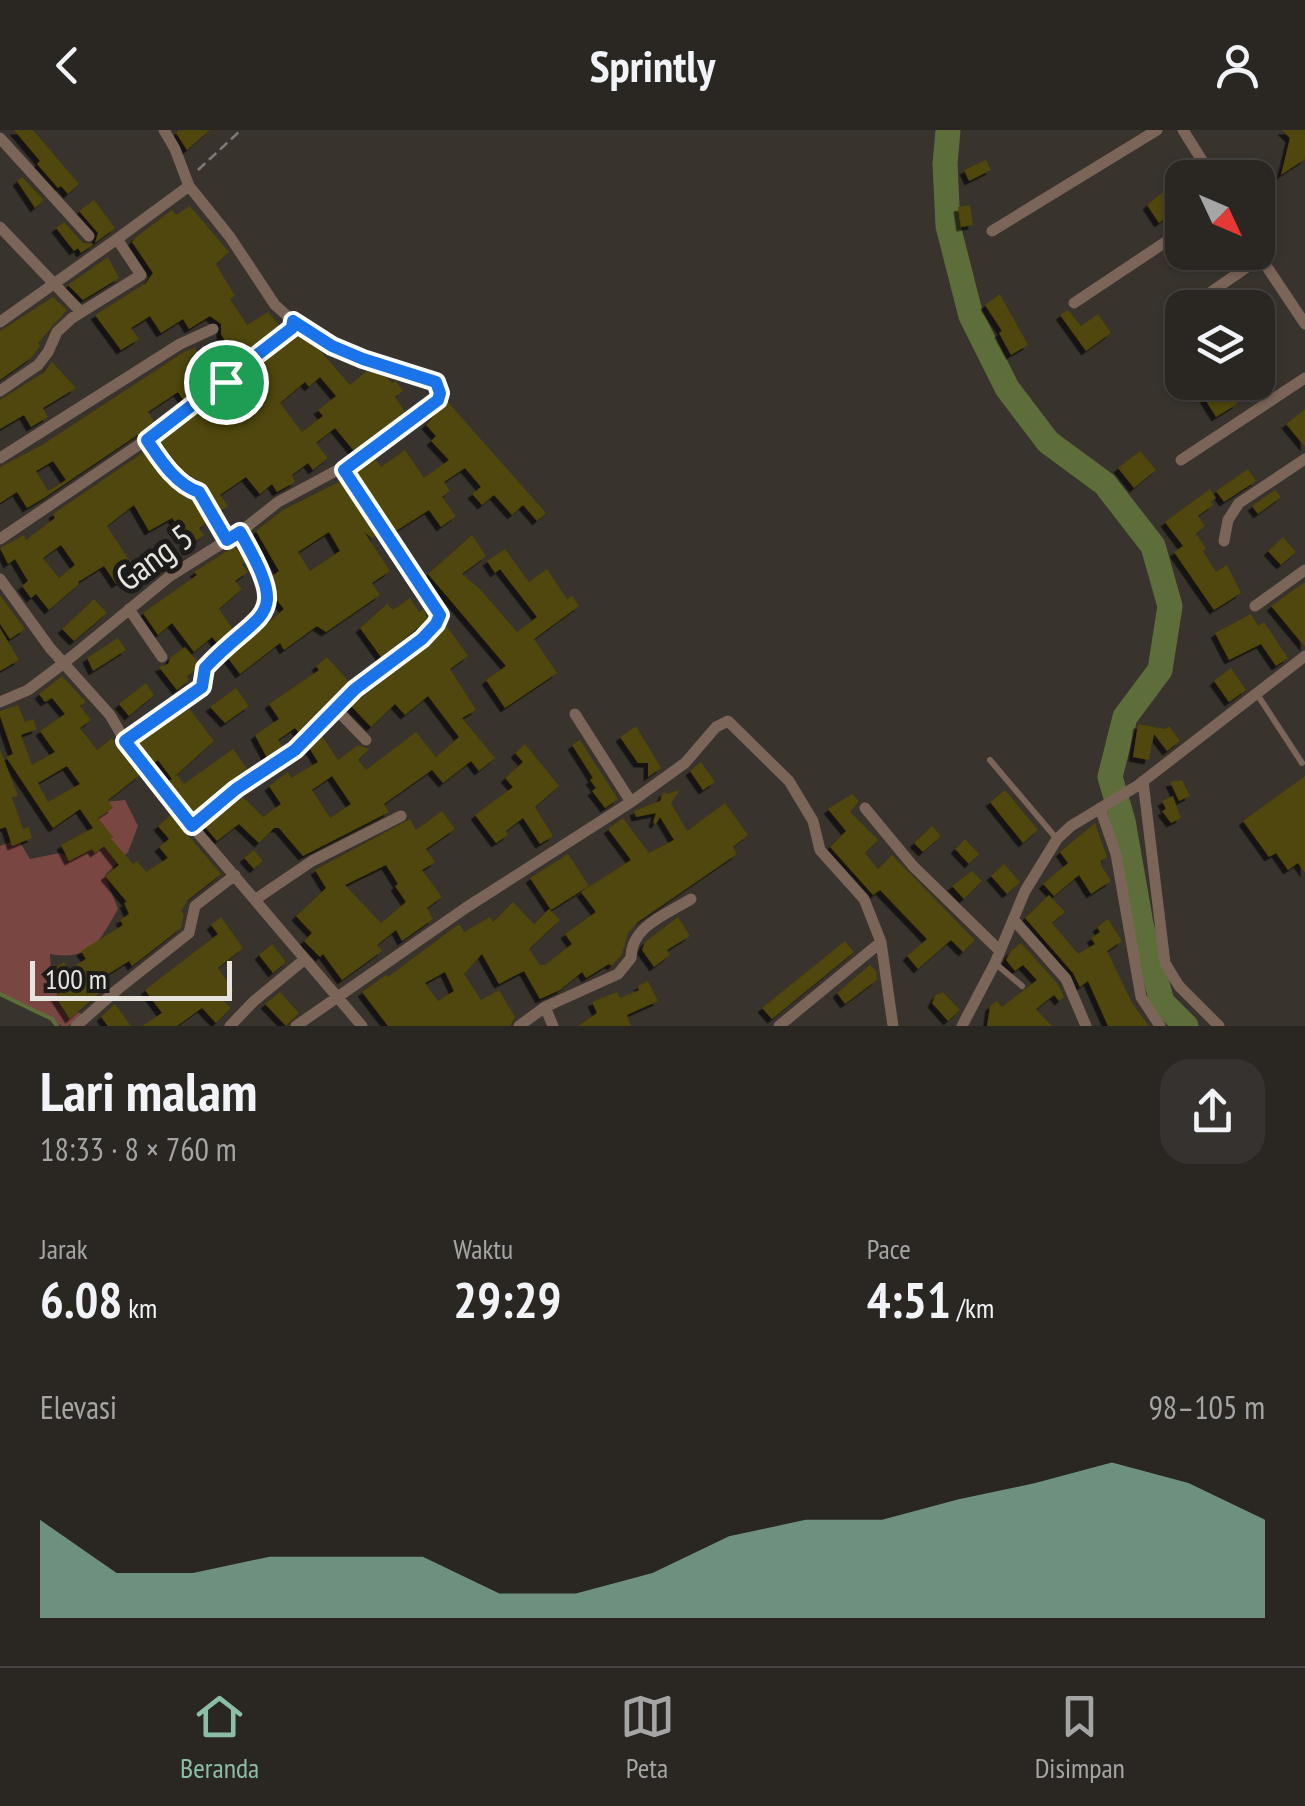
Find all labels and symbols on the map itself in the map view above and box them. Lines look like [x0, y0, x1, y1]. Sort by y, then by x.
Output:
north arrow [1165, 160, 1275, 270]
pin [184, 340, 269, 425]
street label: Gang 5 [106, 513, 202, 601]
scale bar [30, 956, 232, 1000]

